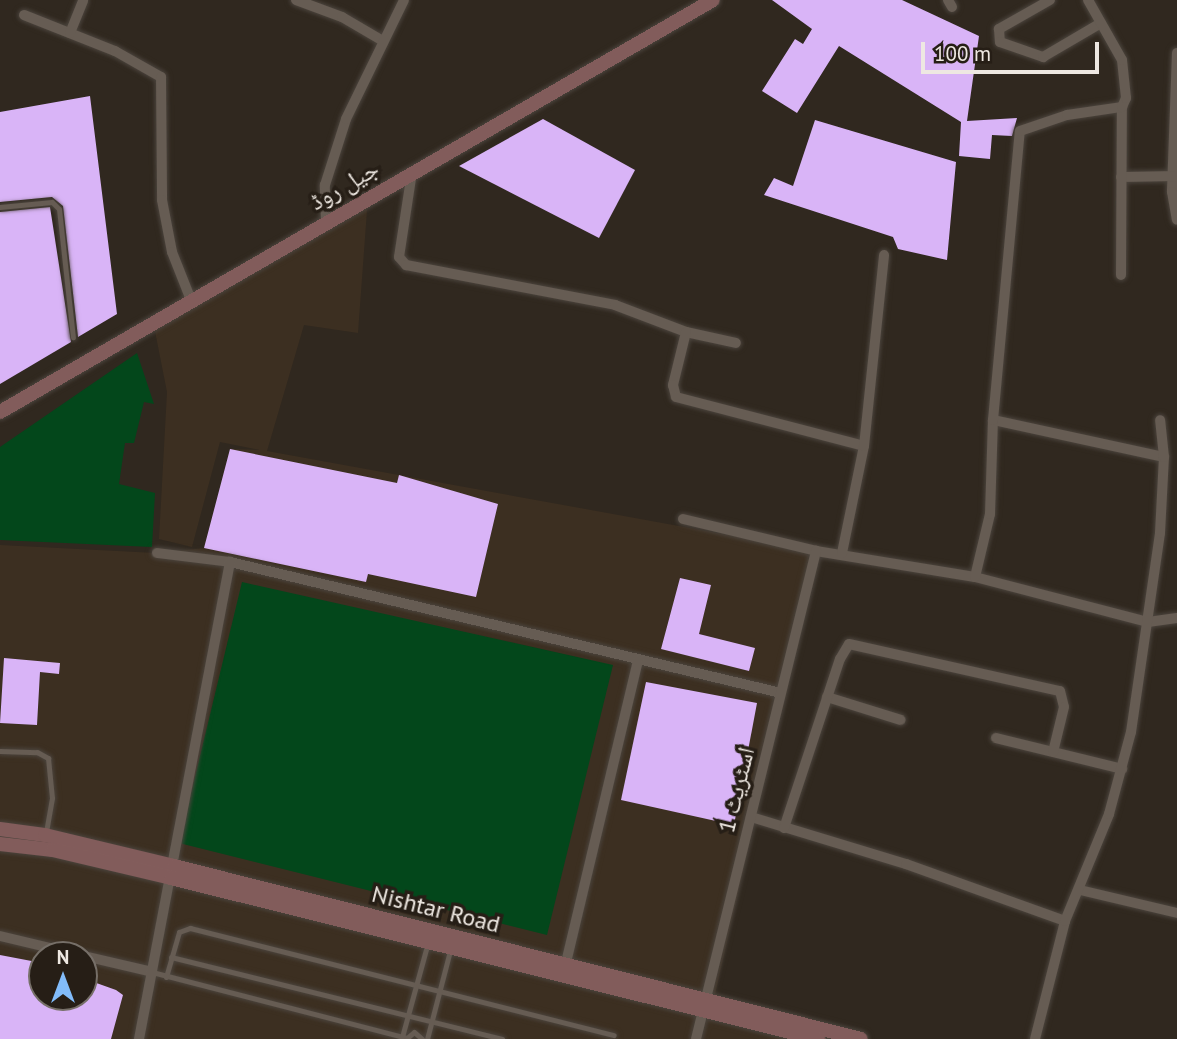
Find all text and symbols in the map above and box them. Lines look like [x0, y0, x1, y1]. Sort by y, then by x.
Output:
scale bar [925, 28, 1104, 72]
text: 100 m [934, 40, 991, 67]
street label: جیل روڈ [304, 154, 384, 216]
street label: اسٹریٹ 1 [711, 744, 761, 836]
street label: Nishtar Road [369, 879, 503, 939]
north arrow [28, 941, 98, 1011]
text: N [57, 945, 69, 969]

